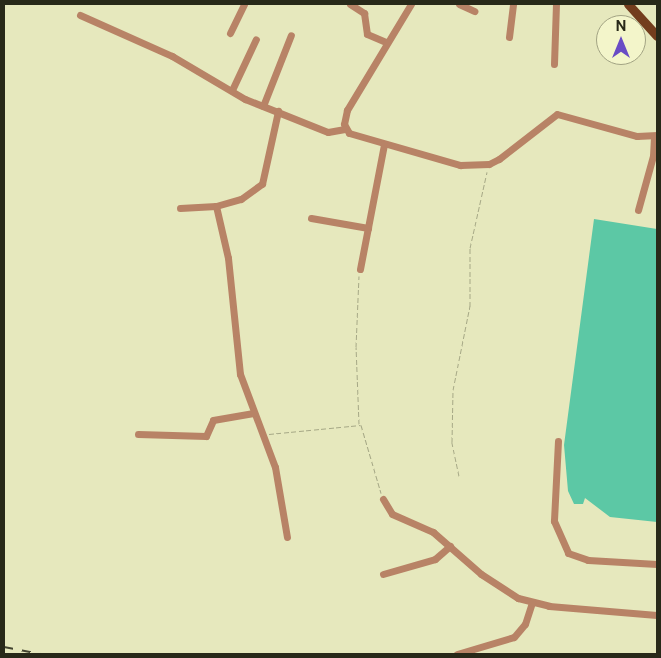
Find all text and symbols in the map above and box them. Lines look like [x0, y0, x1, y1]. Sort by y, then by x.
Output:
north arrow [596, 15, 646, 65]
text: N [616, 18, 626, 34]

